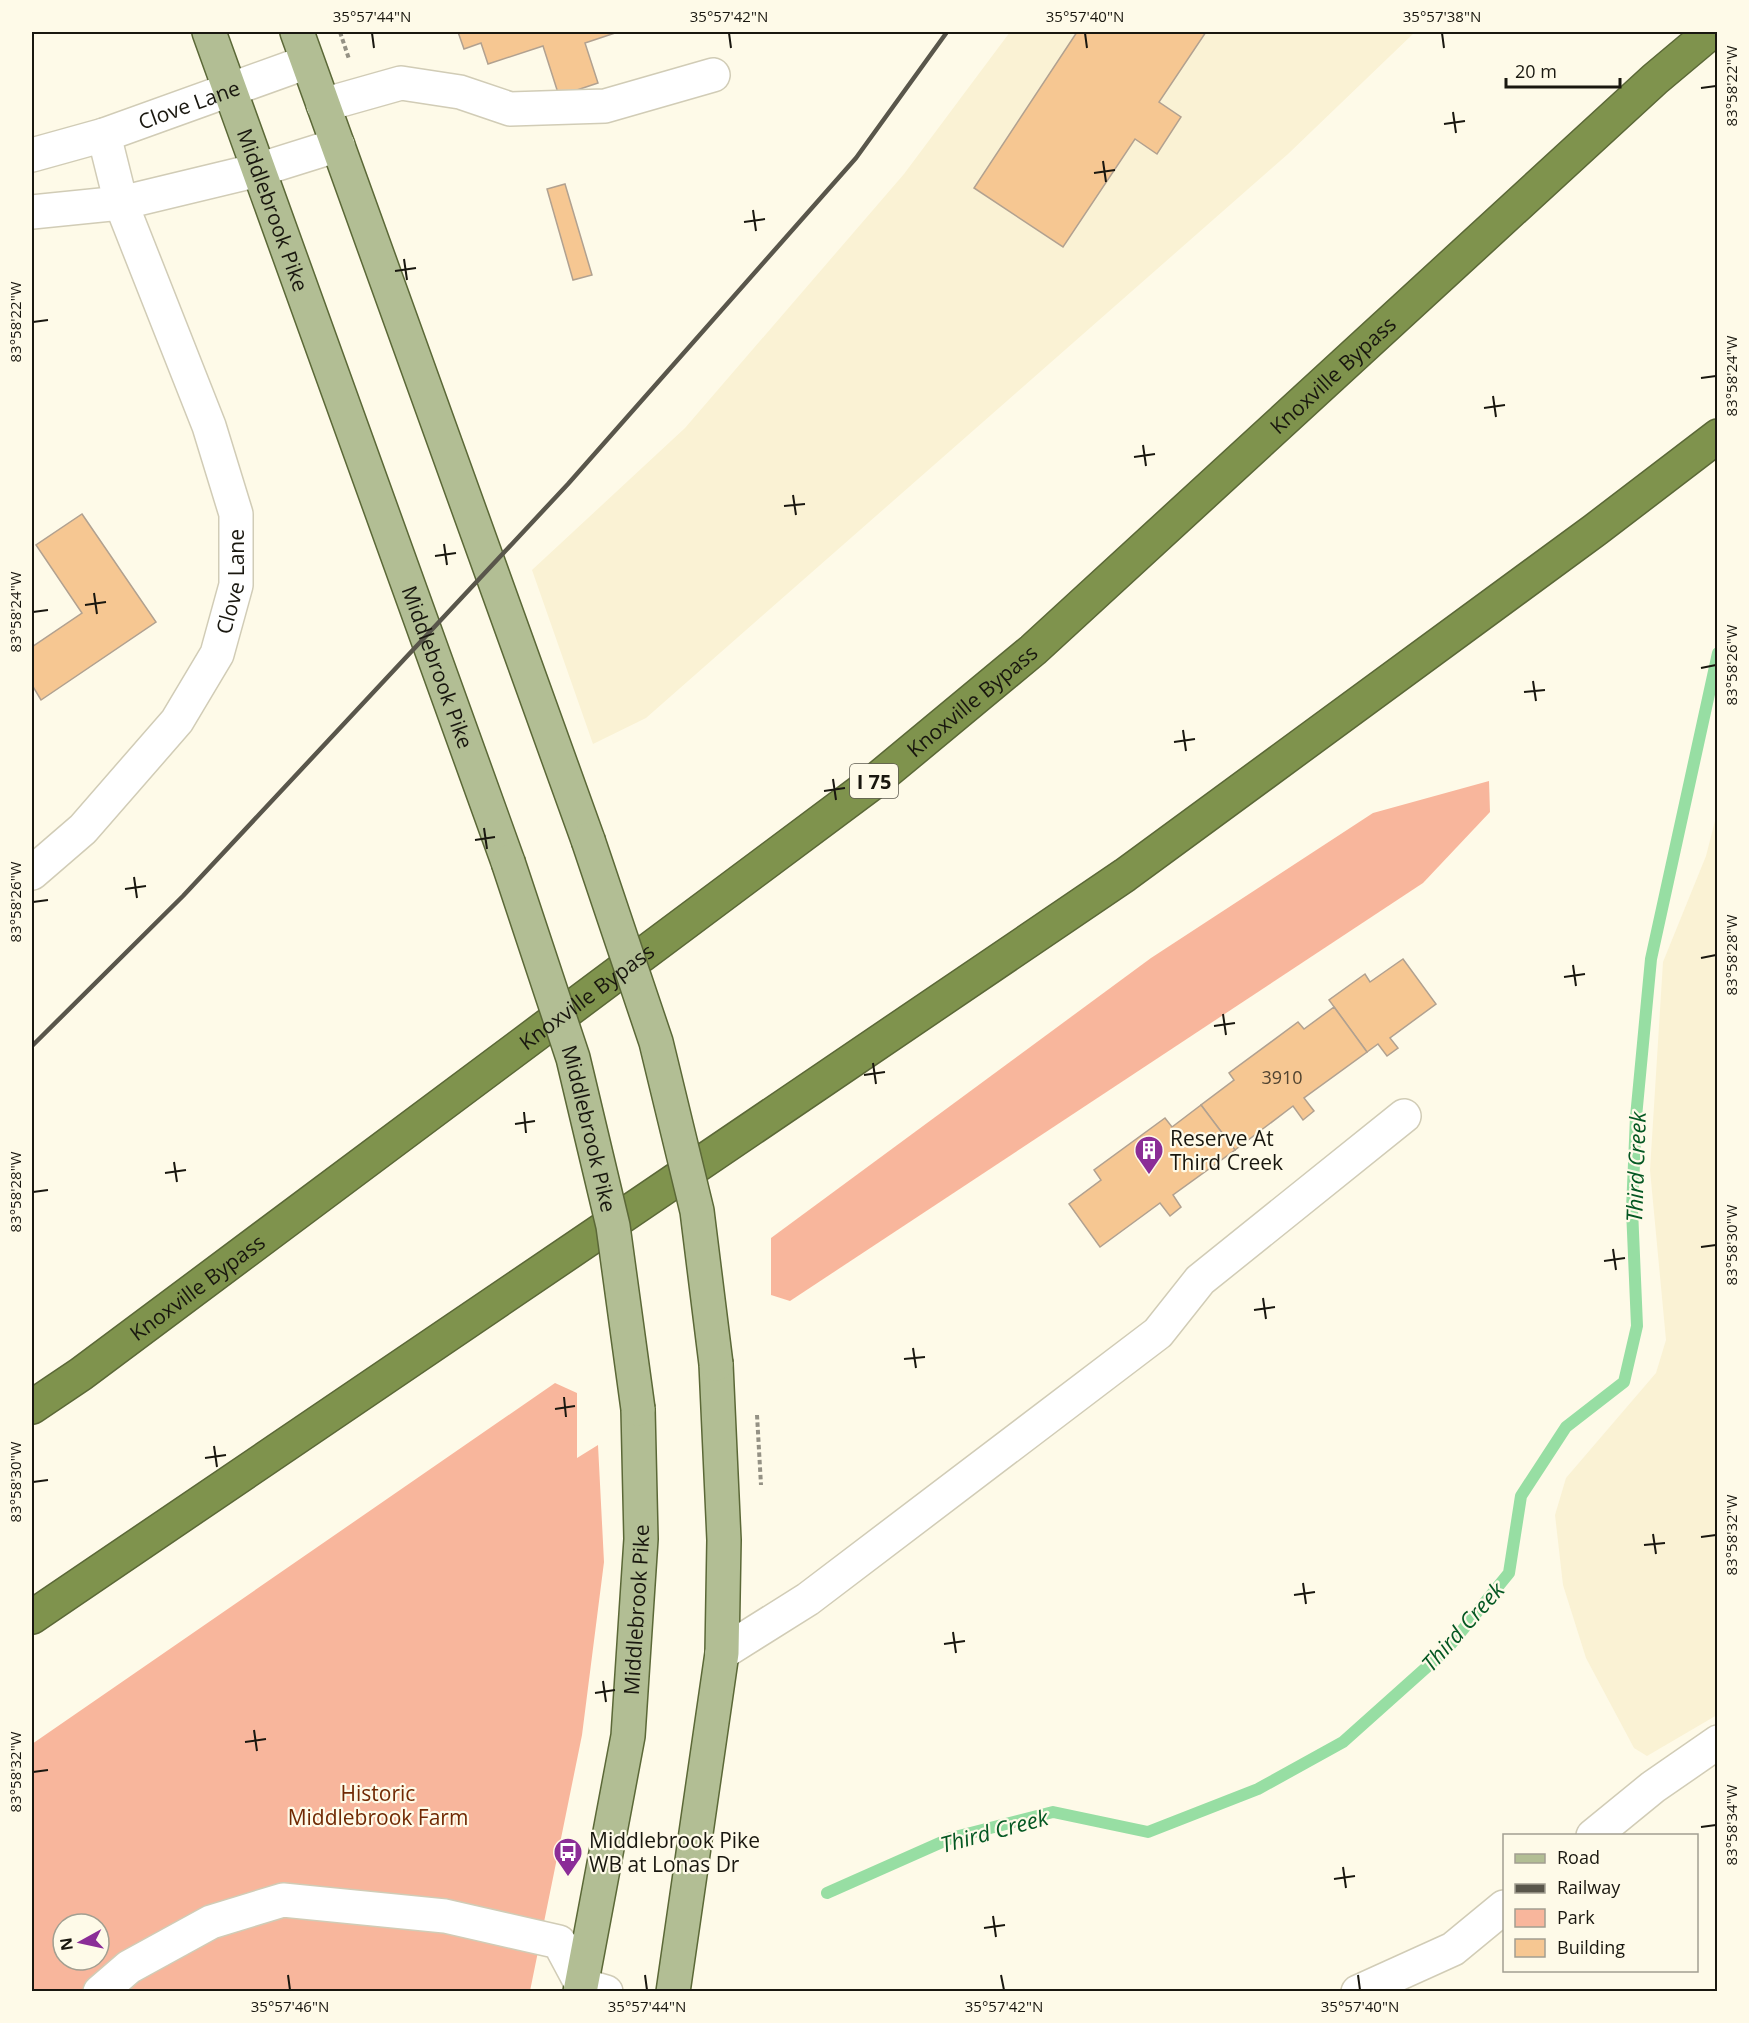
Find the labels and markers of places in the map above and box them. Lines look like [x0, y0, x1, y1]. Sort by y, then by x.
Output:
place label: Reserve At Third Creek [1170, 1124, 1283, 1176]
building icon: Reserve At Third Creek [1133, 1134, 1165, 1176]
place label: Middlebrook Pike WB at Lonas Dr [589, 1826, 760, 1878]
bus stop icon: Middlebrook Pike WB at Lonas Dr [552, 1836, 584, 1878]

